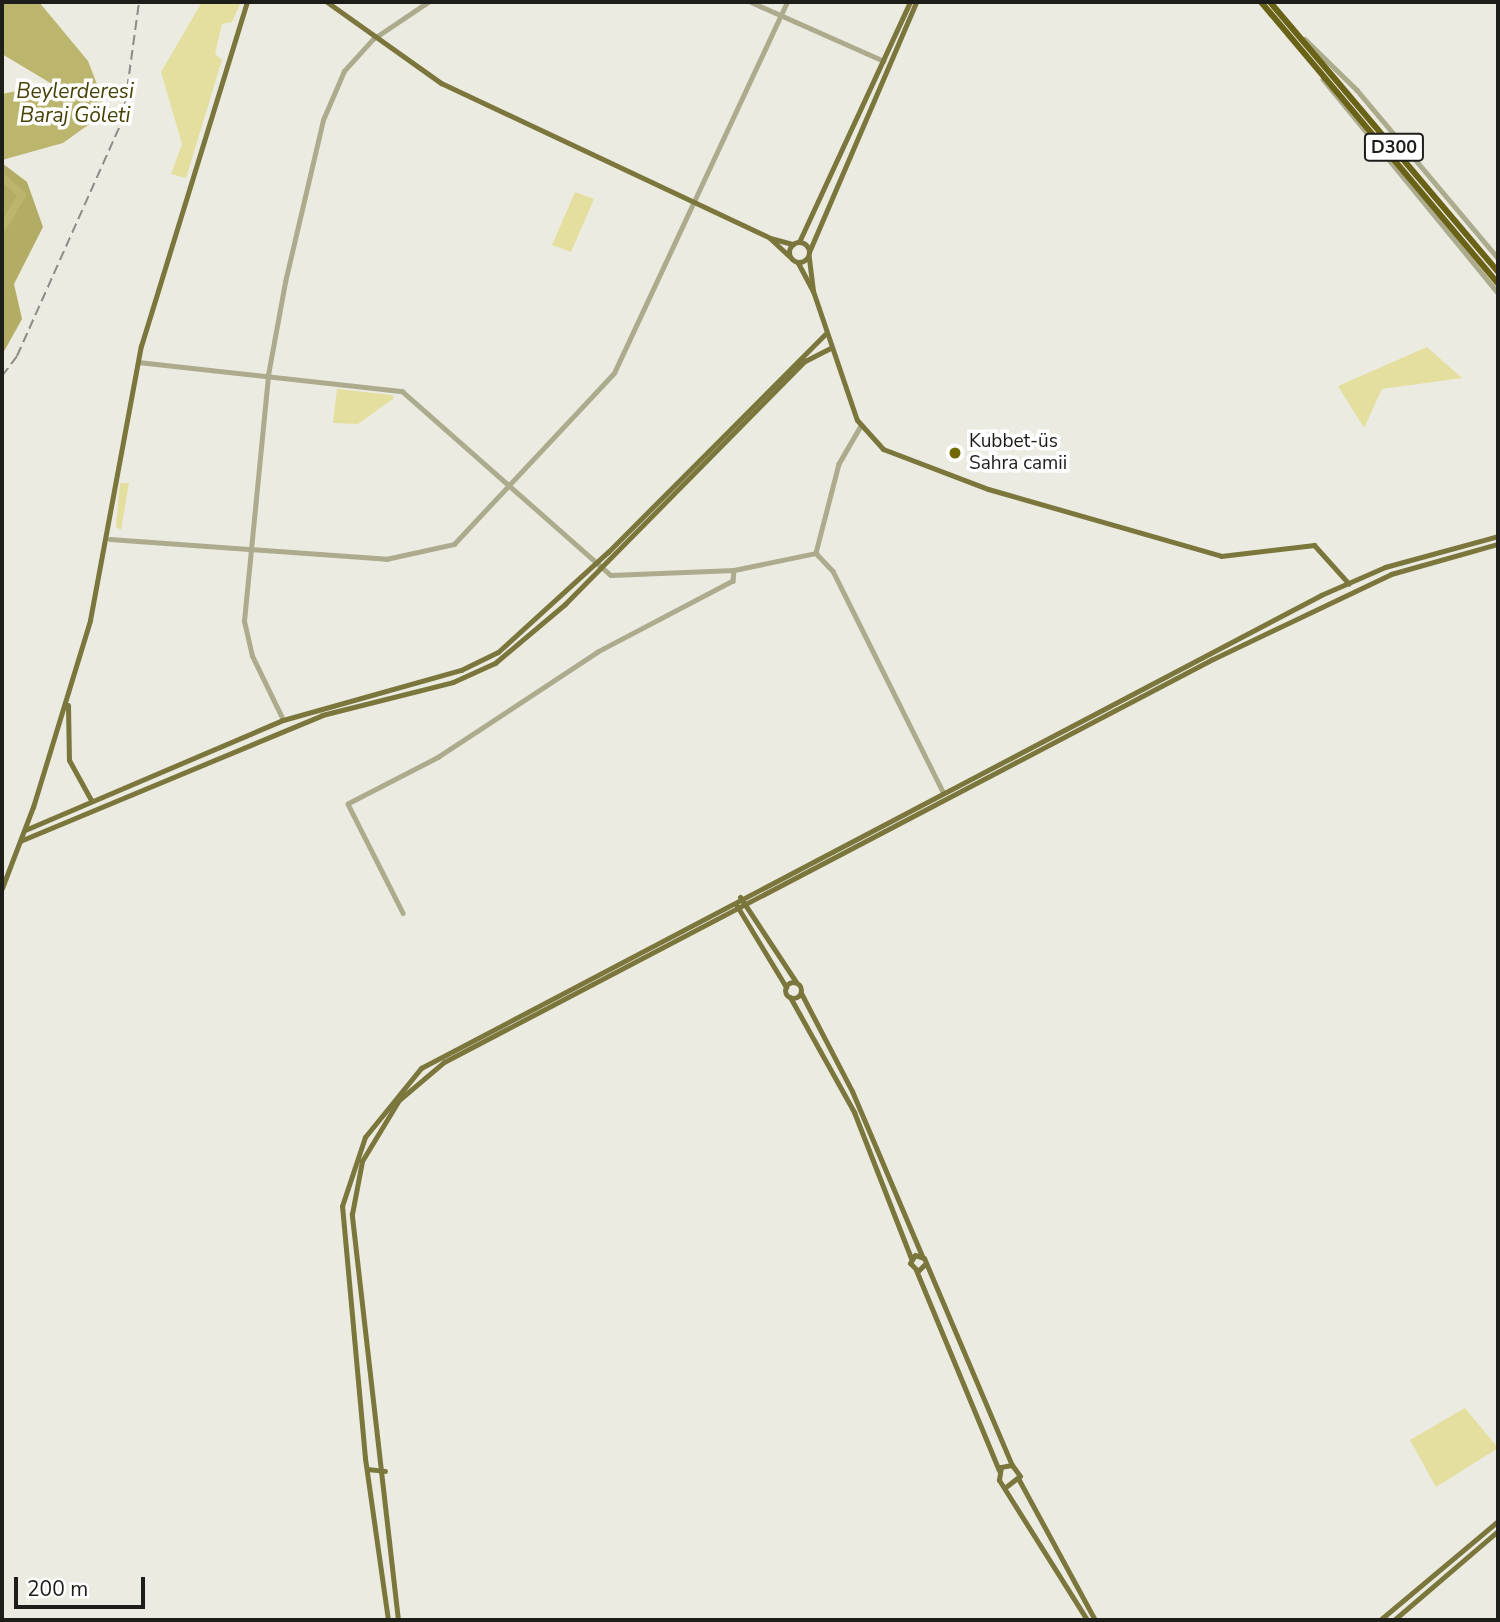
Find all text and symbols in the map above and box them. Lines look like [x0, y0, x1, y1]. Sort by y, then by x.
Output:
water label: Beylerderesi Baraj Göleti [16, 78, 134, 128]
road number: D300 [1362, 132, 1426, 162]
place label: Kubbet-üs Sahra camii [969, 431, 1067, 475]
marker: Kubbet-üs Sahra camii [947, 445, 963, 461]
scale bar [18, 1562, 149, 1606]
text: 200 m [27, 1575, 88, 1603]

